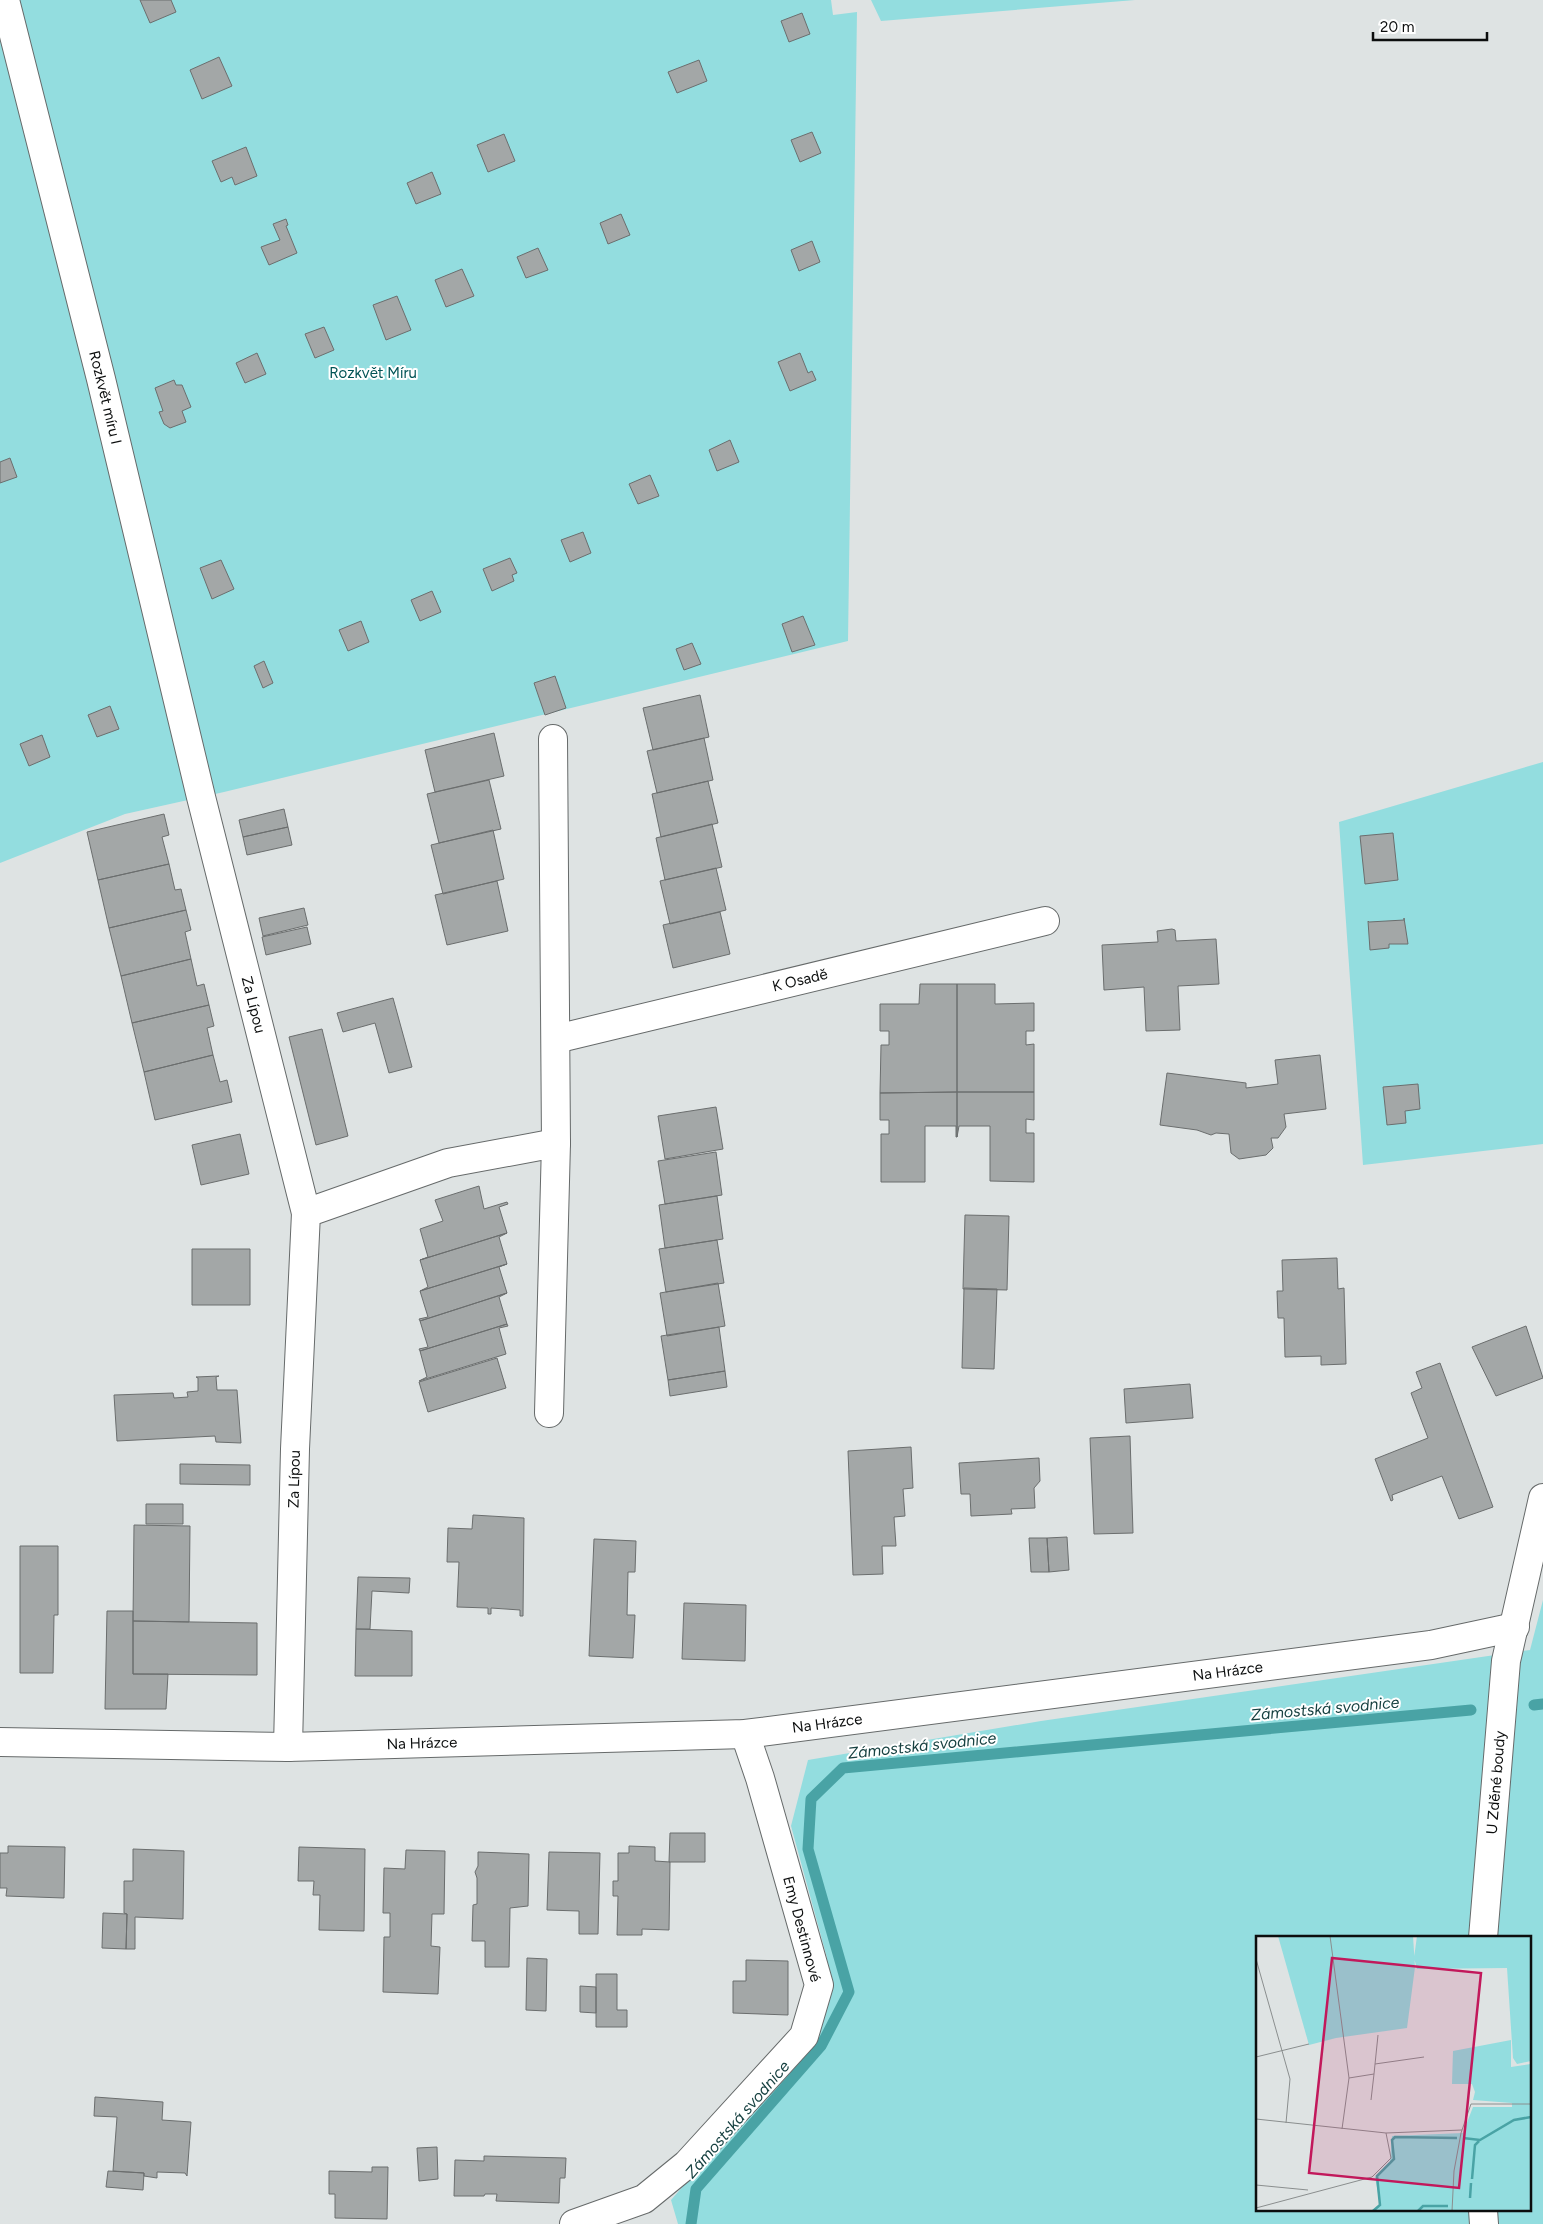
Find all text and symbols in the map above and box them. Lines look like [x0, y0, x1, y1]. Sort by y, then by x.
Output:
scale bar [1373, 10, 1487, 42]
text: 20 m [1380, 18, 1414, 36]
street label: Rozkvět míru I [85, 349, 125, 446]
park label: Rozkvět Míru [329, 364, 417, 382]
street label: K Osadě [771, 965, 829, 995]
street label: Za Lípou [238, 974, 269, 1035]
street label: Za Lípou [285, 1450, 304, 1508]
street label: Na Hrázce [1192, 1658, 1264, 1685]
water label: Zámostská svodnice [1250, 1693, 1400, 1724]
street label: Na Hrázce [791, 1710, 863, 1737]
water label: Zámostská svodnice [847, 1728, 997, 1763]
street label: U Zděné boudy [1483, 1730, 1509, 1835]
street label: Na Hrázce [386, 1733, 457, 1753]
street label: Emy Destinnové [779, 1874, 825, 1984]
inset map [1256, 1936, 1530, 2212]
water label: Zámostská svodnice [681, 2057, 794, 2182]

